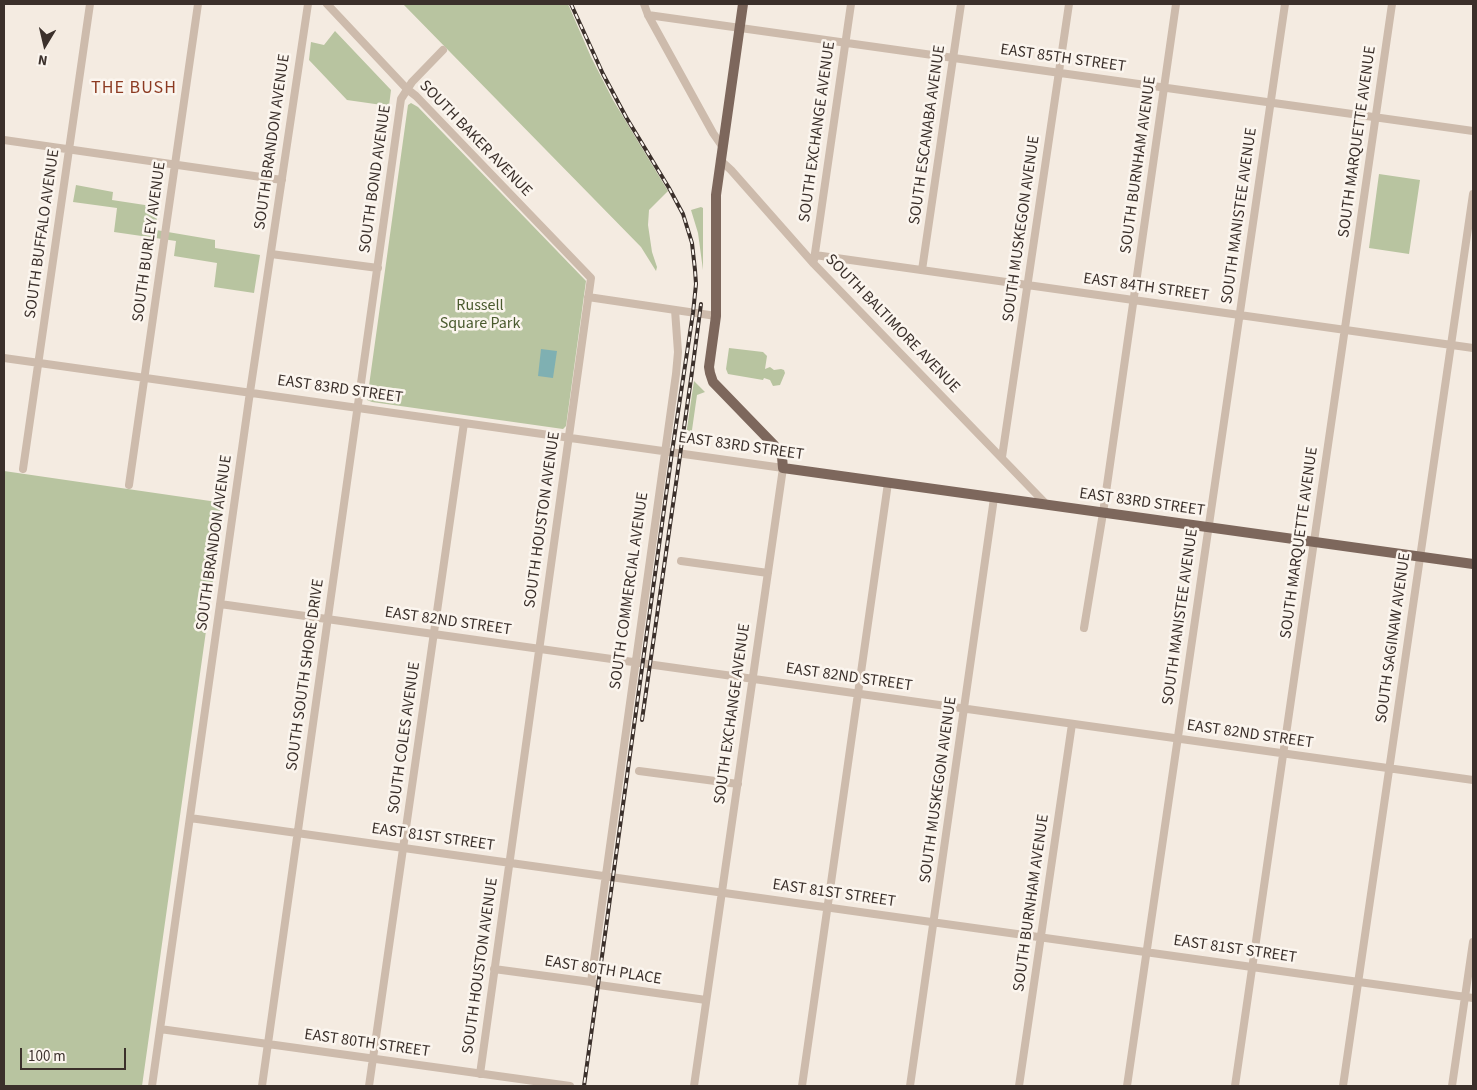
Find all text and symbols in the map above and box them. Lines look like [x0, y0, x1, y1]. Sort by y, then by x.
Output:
north arrow [20, 20, 70, 70]
street label: SOUTH EXCHANGE AVENUE [796, 40, 840, 224]
street label: EAST 85TH STREET [999, 41, 1127, 77]
street label: SOUTH ESCANABA AVENUE [906, 44, 950, 226]
street label: SOUTH MARQUETTE AVENUE [1335, 45, 1381, 239]
text: N [36, 49, 49, 70]
street label: SOUTH BRANDON AVENUE [251, 53, 295, 231]
street label: SOUTH BURNHAM AVENUE [1117, 75, 1161, 255]
street label: SOUTH BAKER AVENUE [415, 77, 535, 201]
district label: THE BUSH [90, 78, 178, 100]
street label: SOUTH BOND AVENUE [356, 104, 396, 254]
street label: SOUTH MANISTEE AVENUE [1218, 127, 1262, 305]
street label: SOUTH MUSKEGON AVENUE [999, 135, 1045, 323]
street label: SOUTH BUFFALO AVENUE [22, 148, 64, 320]
street label: SOUTH BURLEY AVENUE [129, 161, 171, 323]
street label: SOUTH BALTIMORE AVENUE [821, 251, 963, 397]
street label: EAST 84TH STREET [1082, 270, 1210, 306]
park label: Russell Square Park [440, 296, 520, 334]
street label: EAST 83RD STREET [276, 372, 404, 408]
street label: EAST 83RD STREET [677, 429, 805, 465]
street label: SOUTH HOUSTON AVENUE [521, 431, 565, 609]
street label: SOUTH MARQUETTE AVENUE [1277, 446, 1323, 640]
street label: SOUTH BRANDON AVENUE [193, 454, 237, 632]
street label: EAST 83RD STREET [1078, 485, 1206, 521]
street label: SOUTH COMMERCIAL AVENUE [607, 491, 653, 691]
street label: SOUTH MANISTEE AVENUE [1159, 528, 1203, 706]
street label: SOUTH SAGINAW AVENUE [1373, 552, 1415, 724]
street label: SOUTH SOUTH SHORE DRIVE [283, 578, 329, 772]
street label: EAST 82ND STREET [383, 604, 513, 640]
street label: SOUTH EXCHANGE AVENUE [711, 622, 755, 806]
street label: EAST 82ND STREET [784, 660, 914, 696]
street label: SOUTH COLES AVENUE [385, 661, 425, 815]
street label: SOUTH MUSKEGON AVENUE [916, 696, 962, 884]
street label: EAST 82ND STREET [1185, 717, 1315, 753]
street label: SOUTH BURNHAM AVENUE [1010, 813, 1054, 993]
street label: EAST 81ST STREET [370, 820, 496, 856]
street label: EAST 81ST STREET [771, 876, 897, 912]
street label: SOUTH HOUSTON AVENUE [459, 877, 503, 1055]
street label: EAST 81ST STREET [1172, 932, 1298, 968]
street label: EAST 80TH PLACE [543, 952, 663, 990]
street label: EAST 80TH STREET [303, 1026, 431, 1062]
scale bar [22, 1038, 129, 1070]
text: 100 m [28, 1046, 66, 1067]

